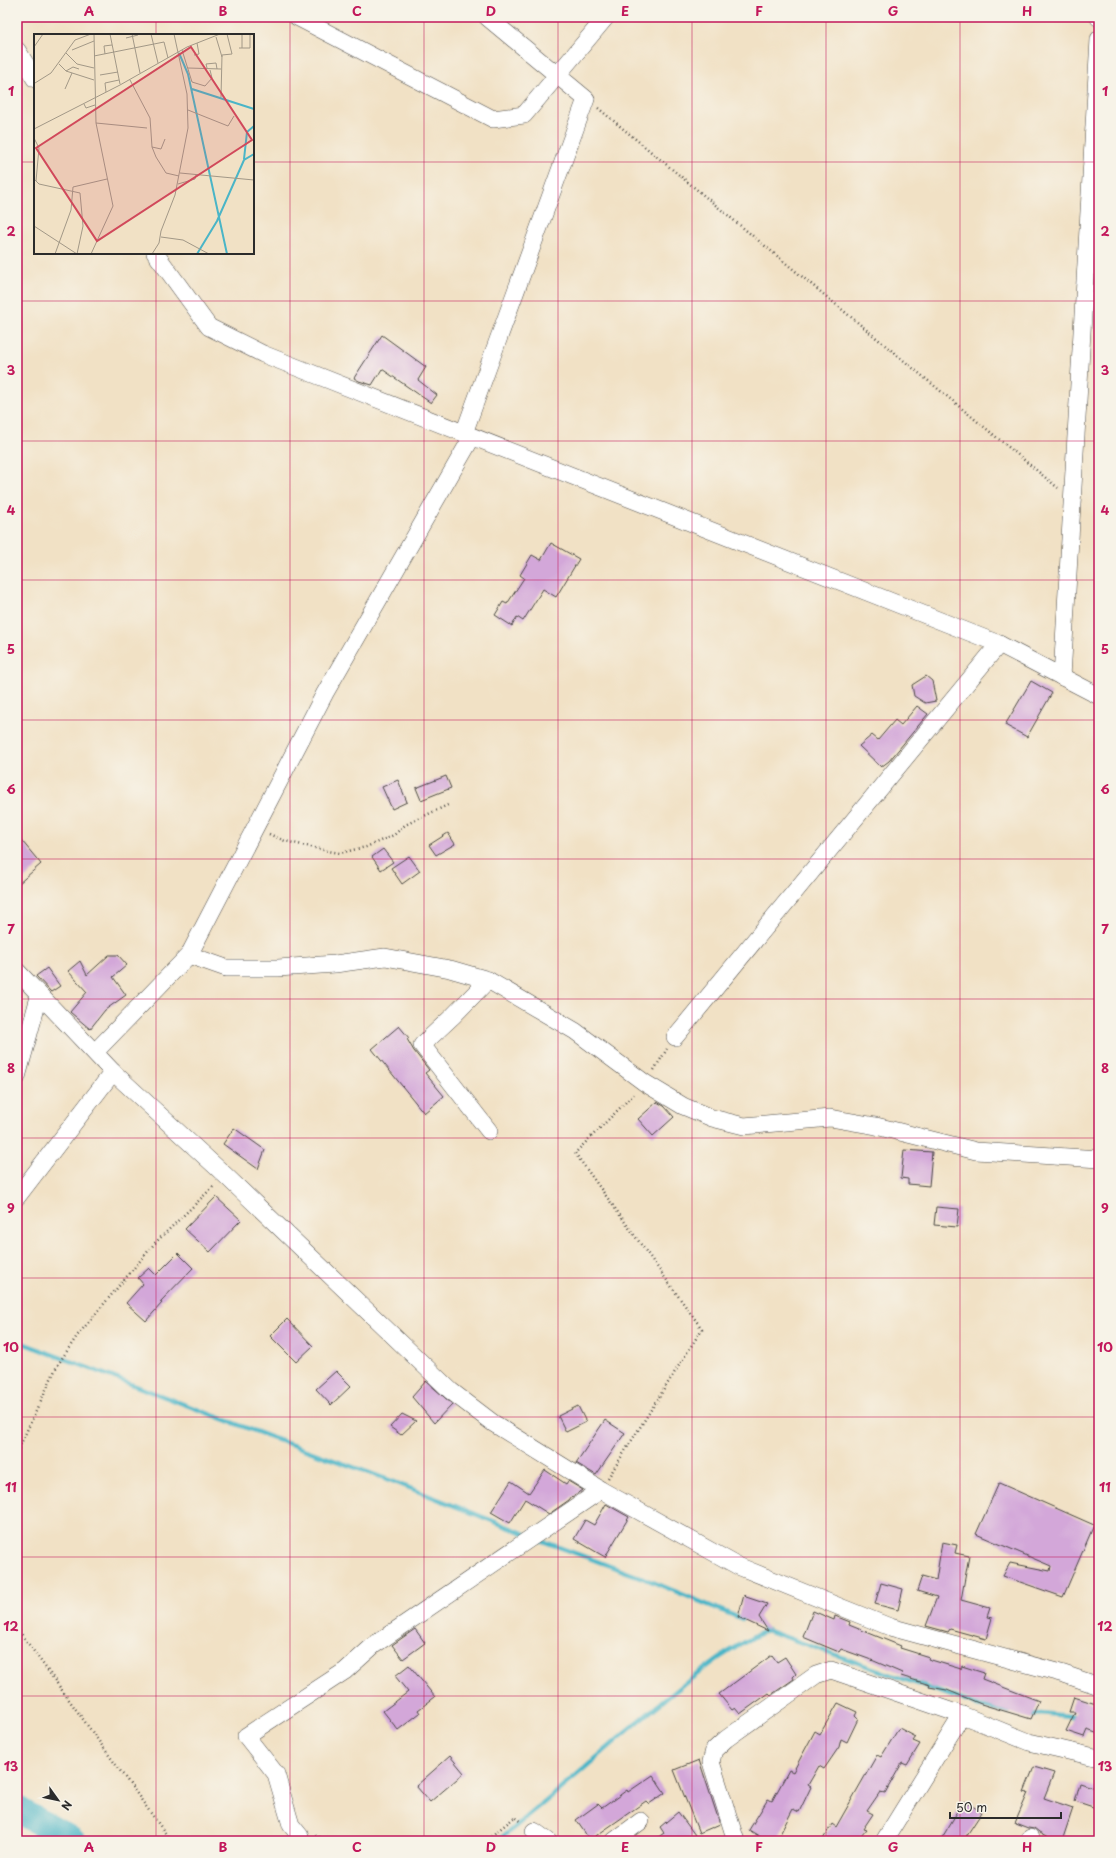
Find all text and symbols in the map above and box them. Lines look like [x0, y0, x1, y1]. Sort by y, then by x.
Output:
text: A [84, 1, 94, 20]
text: B [219, 1, 228, 20]
text: C [352, 1, 362, 20]
text: D [486, 1, 496, 20]
text: E [621, 1, 629, 20]
text: F [755, 1, 763, 20]
text: G [888, 1, 898, 20]
text: H [1022, 1, 1032, 20]
inset map [34, 34, 254, 254]
text: 1 [8, 81, 14, 100]
text: 1 [1102, 81, 1108, 100]
text: 2 [6, 221, 16, 240]
text: 2 [1100, 221, 1110, 240]
text: 3 [7, 360, 16, 379]
text: 3 [1101, 360, 1110, 379]
text: 4 [7, 500, 16, 519]
text: 4 [1101, 500, 1110, 519]
text: 5 [7, 639, 15, 658]
text: 5 [1101, 639, 1109, 658]
text: 6 [6, 779, 16, 798]
text: 6 [1100, 779, 1110, 798]
text: 7 [7, 919, 15, 938]
text: 7 [1101, 919, 1109, 938]
text: 8 [7, 1058, 15, 1077]
text: 8 [1101, 1058, 1109, 1077]
text: 9 [7, 1198, 15, 1217]
text: 9 [1101, 1198, 1109, 1217]
text: 10 [3, 1337, 19, 1356]
text: 10 [1097, 1337, 1113, 1356]
text: 11 [5, 1477, 17, 1496]
text: 11 [1099, 1477, 1111, 1496]
text: 12 [3, 1616, 19, 1635]
text: 12 [1097, 1616, 1113, 1635]
text: 13 [4, 1756, 19, 1775]
text: 13 [1098, 1756, 1113, 1775]
north arrow [38, 1780, 78, 1820]
scale bar [950, 1794, 1061, 1820]
text: N [57, 1797, 76, 1814]
text: 50 m [956, 1798, 987, 1816]
text: A [84, 1837, 94, 1856]
text: B [219, 1837, 228, 1856]
text: C [352, 1837, 362, 1856]
text: D [486, 1837, 496, 1856]
text: E [621, 1837, 629, 1856]
text: F [755, 1837, 763, 1856]
text: G [888, 1837, 898, 1856]
text: H [1022, 1837, 1032, 1856]

